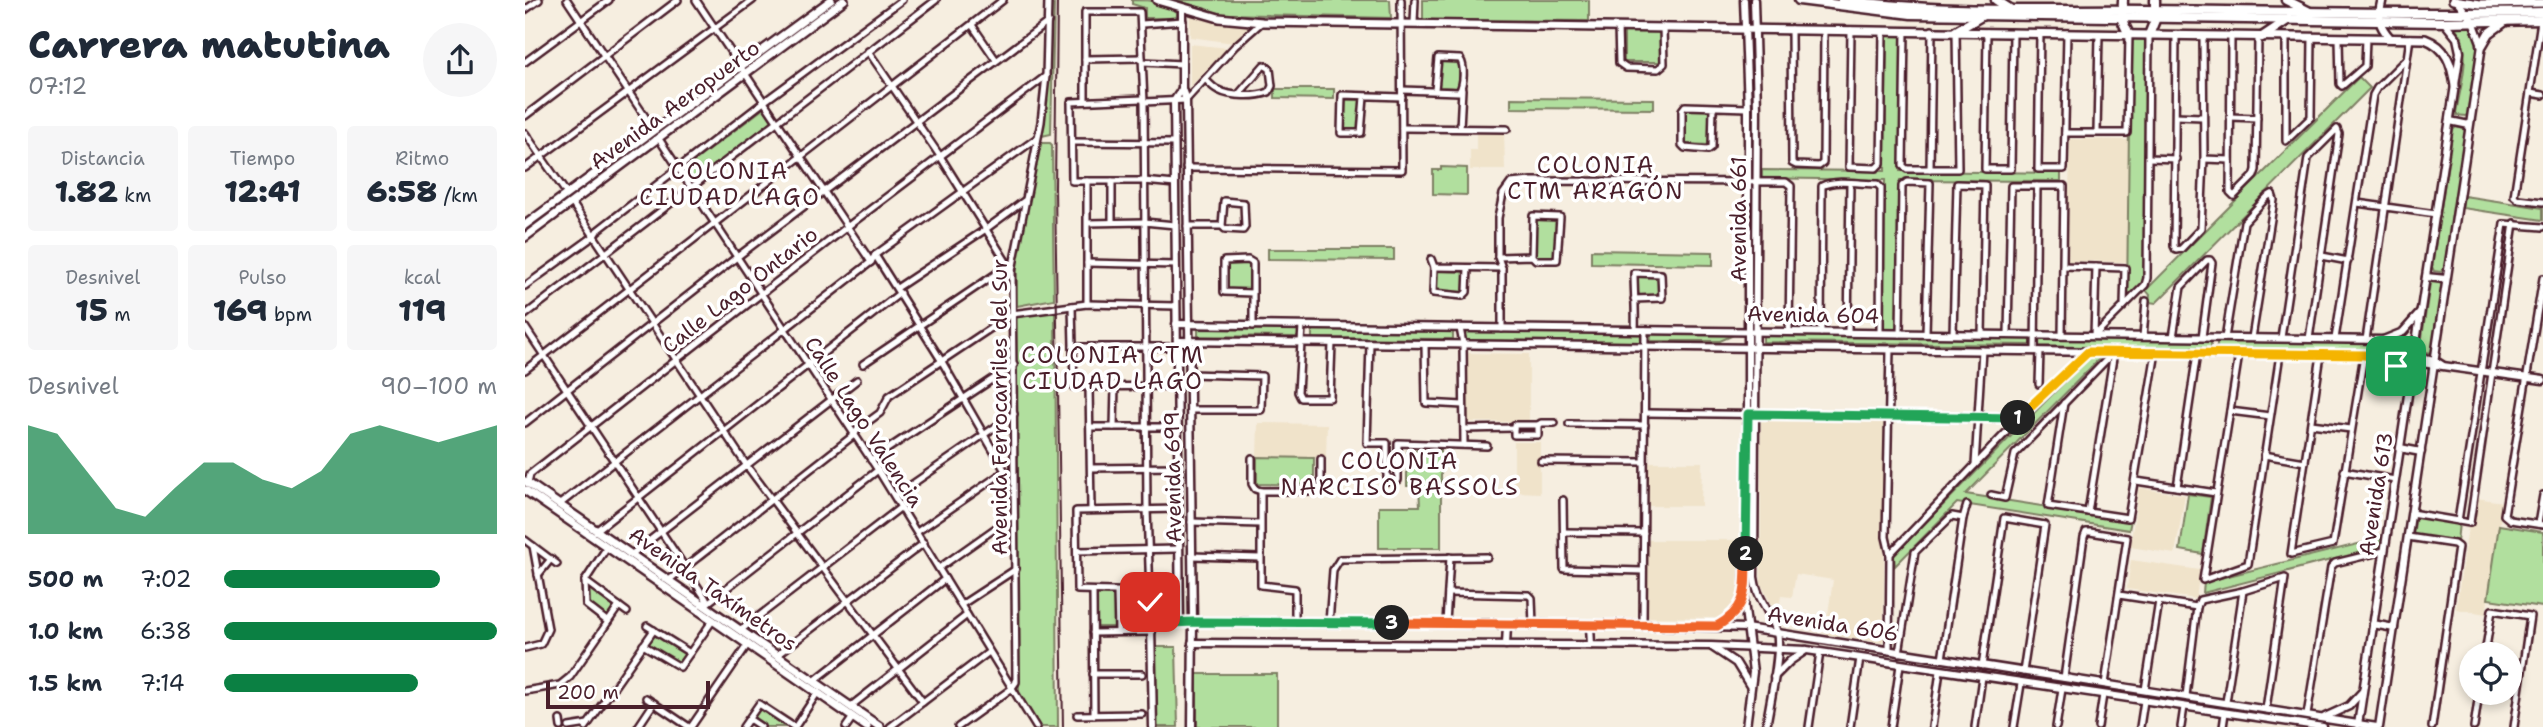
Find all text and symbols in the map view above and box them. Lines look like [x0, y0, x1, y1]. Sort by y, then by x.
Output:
text: Carrera matutina [28, 19, 390, 70]
button: share [423, 23, 497, 97]
street label: Avenida Aeropuerto [584, 34, 766, 176]
text: 07:12 [28, 71, 87, 101]
text: Distancia [61, 146, 145, 171]
text: Tiempo [230, 146, 295, 171]
text: Ritmo [395, 146, 449, 171]
district label: COLONIA CTM ARAGÓN [1507, 150, 1685, 206]
district label: COLONIA CIUDAD LAGO [639, 156, 821, 212]
street label: Avenida 661 [1725, 156, 1753, 282]
text: 1.82 [54, 171, 118, 212]
text: 12:41 [224, 171, 301, 212]
text: 6:58 [367, 171, 437, 212]
text: km [118, 183, 151, 208]
text: /km [437, 183, 478, 208]
street label: Calle Lago Ontario [656, 220, 824, 360]
street label: Avenida Ferrocarriles del Sur [986, 259, 1014, 555]
text: Desnivel [65, 265, 140, 290]
text: Pulso [238, 265, 287, 290]
text: kcal [404, 265, 441, 290]
text: 15 [75, 290, 108, 331]
text: 169 [213, 290, 267, 331]
text: 119 [398, 290, 446, 331]
street label: Avenida 604 [1747, 300, 1879, 330]
text: m [108, 302, 131, 327]
text: bpm [267, 302, 312, 327]
street label: Calle Lago Valencia [798, 331, 930, 513]
pin [2366, 336, 2426, 396]
district label: COLONIA CTM CIUDAD LAGO [1021, 340, 1205, 396]
icon: arrive [2377, 347, 2415, 385]
text: Desnivel [28, 371, 119, 401]
text: 90–100 m [380, 371, 497, 401]
pin: 1 [2001, 400, 2035, 436]
text: 1 [2013, 405, 2022, 430]
street label: Avenida 699 [1158, 411, 1188, 543]
street label: Avenida 613 [2352, 430, 2400, 558]
district label: COLONIA NARCISO BASSOLS [1280, 446, 1520, 502]
street label: Avenida Taxímetros [623, 520, 803, 658]
pin: 2 [1729, 536, 1763, 572]
text: 2 [1739, 541, 1752, 566]
text: 500 m [28, 564, 103, 594]
text: 7:02 [140, 564, 192, 594]
pin [1120, 572, 1180, 632]
icon: check [1131, 583, 1169, 621]
street label: Avenida 606 [1765, 600, 1901, 648]
pin: 3 [1375, 606, 1409, 640]
text: 3 [1385, 610, 1398, 635]
text: 1.0 km [28, 616, 103, 646]
text: 6:38 [140, 616, 192, 646]
map controls [2459, 642, 2522, 705]
button: locate [2459, 642, 2522, 705]
text: 1.5 km [28, 668, 102, 698]
text: 7:14 [140, 668, 185, 698]
scale bar [546, 678, 711, 710]
text: 200 m [557, 680, 619, 705]

